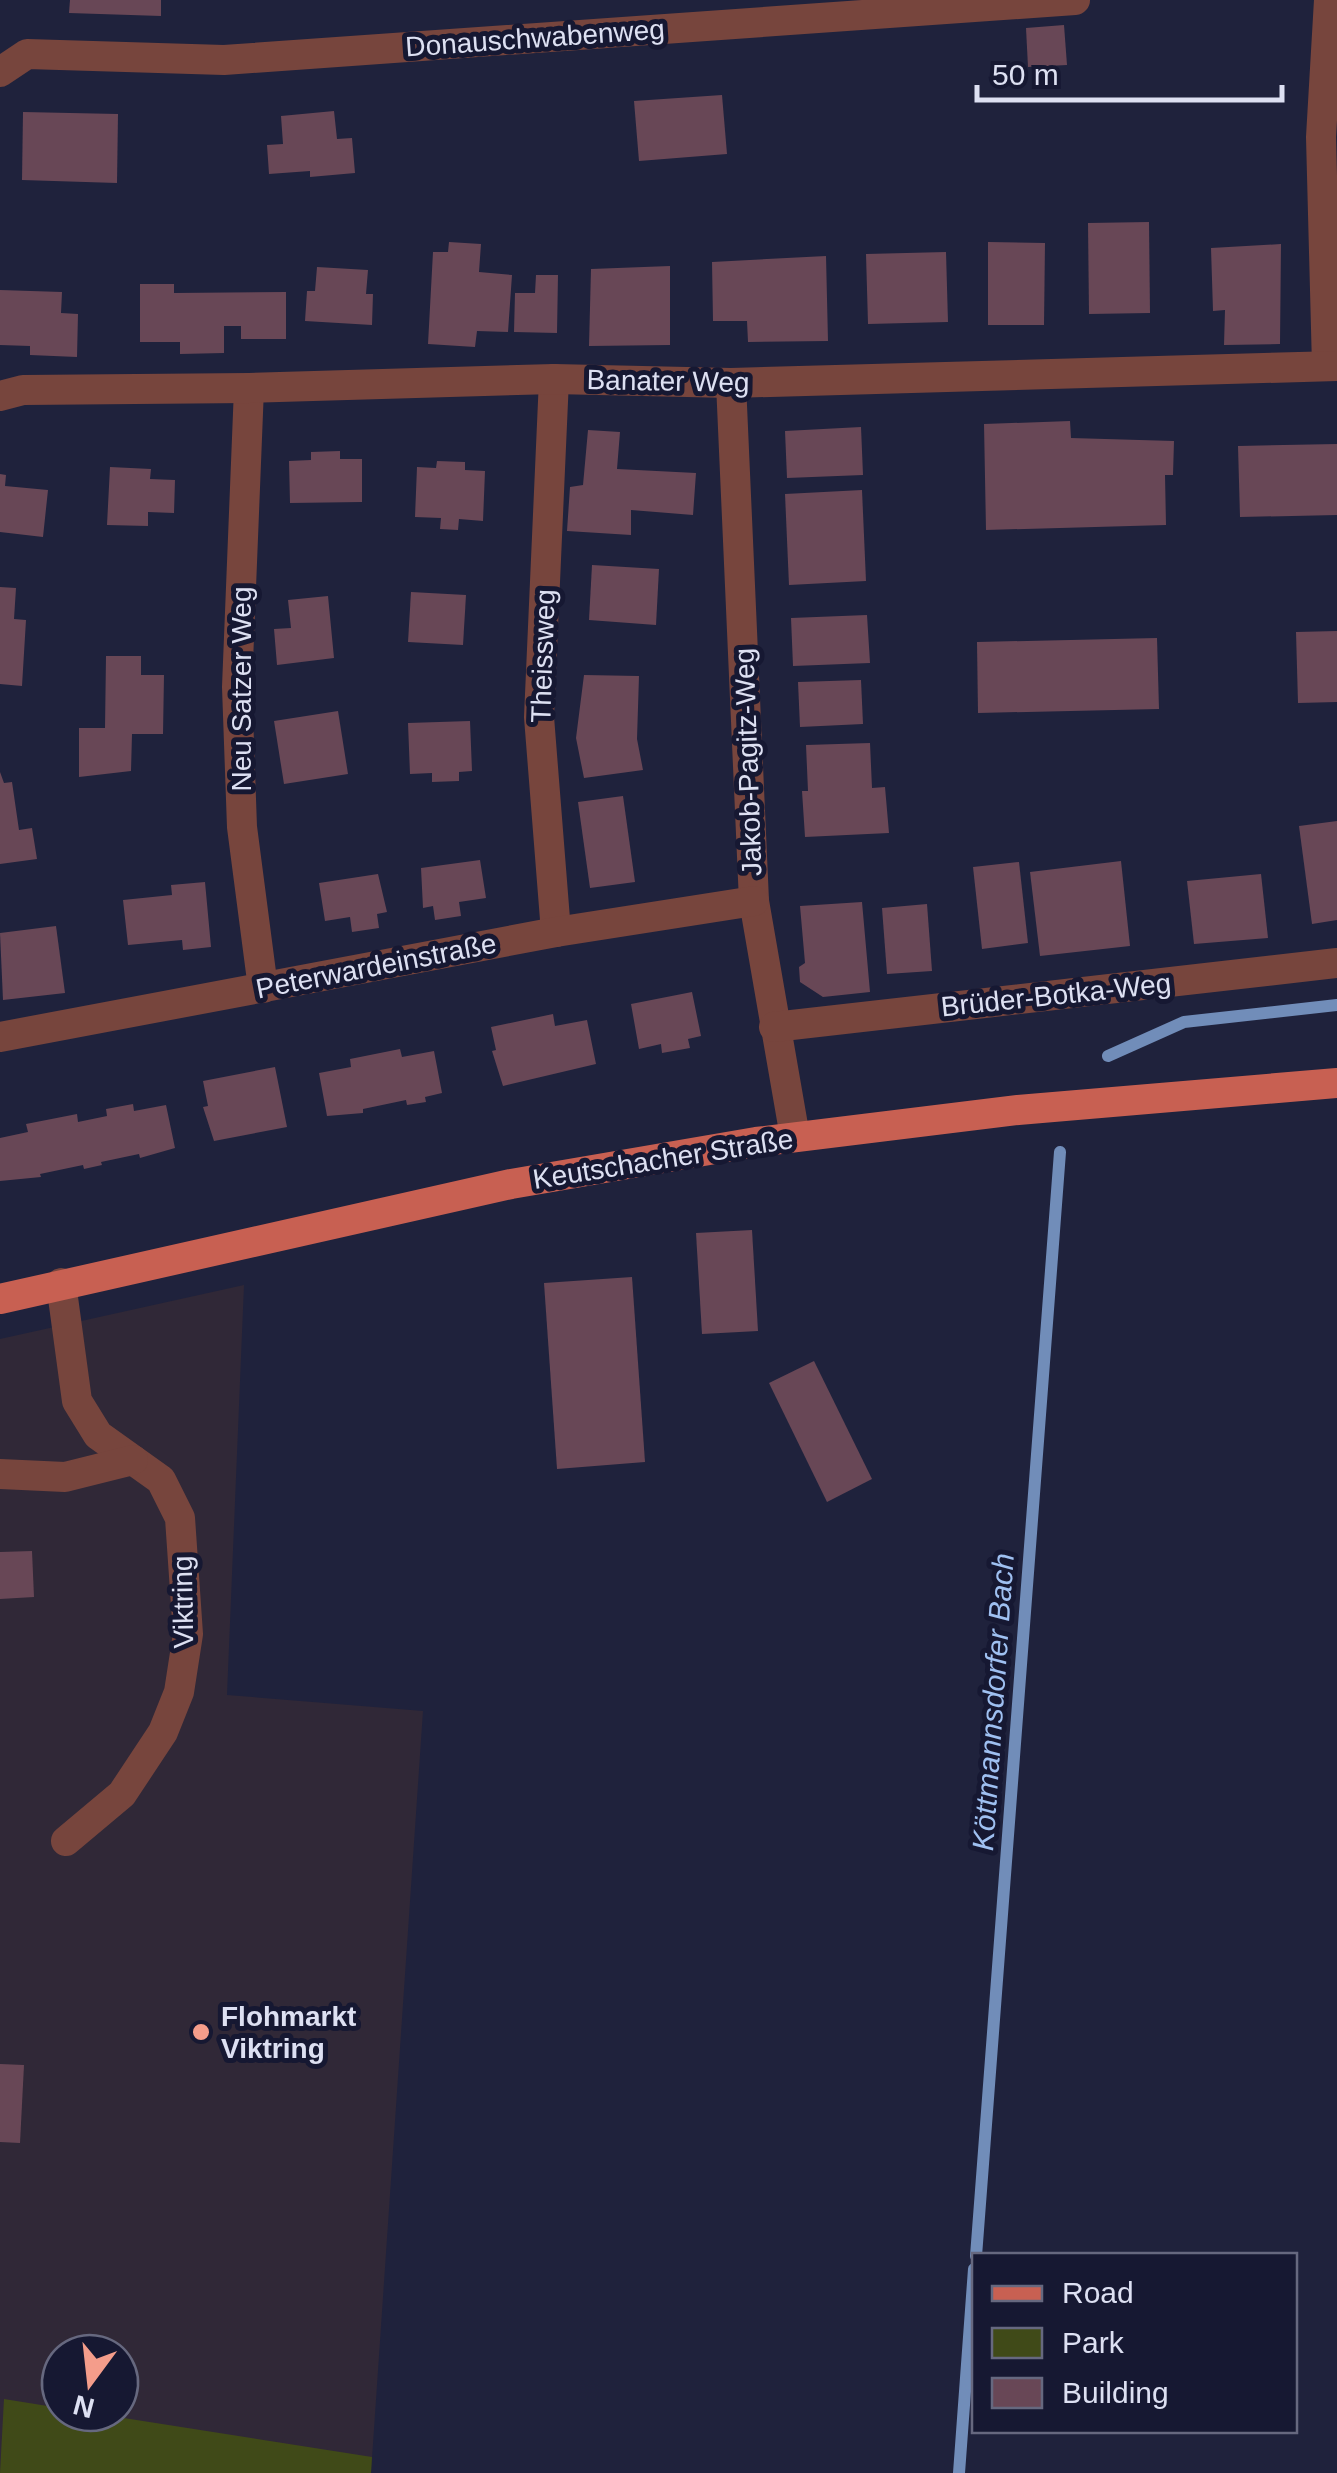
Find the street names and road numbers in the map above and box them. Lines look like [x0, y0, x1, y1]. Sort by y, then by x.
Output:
street label: Donauschwabenweg [404, 13, 666, 63]
street label: Banater Weg [586, 364, 750, 398]
street label: Neu Satzer Weg [226, 587, 257, 791]
street label: Theissweg [525, 589, 561, 723]
street label: Jakob-Pagitz-Weg [729, 647, 767, 877]
street label: Peterwardeinstraße [253, 927, 499, 1005]
street label: Brüder-Botka-Weg [939, 967, 1173, 1023]
street label: Keutschacher Straße [531, 1123, 795, 1195]
street label: Viktring [167, 1555, 199, 1649]

